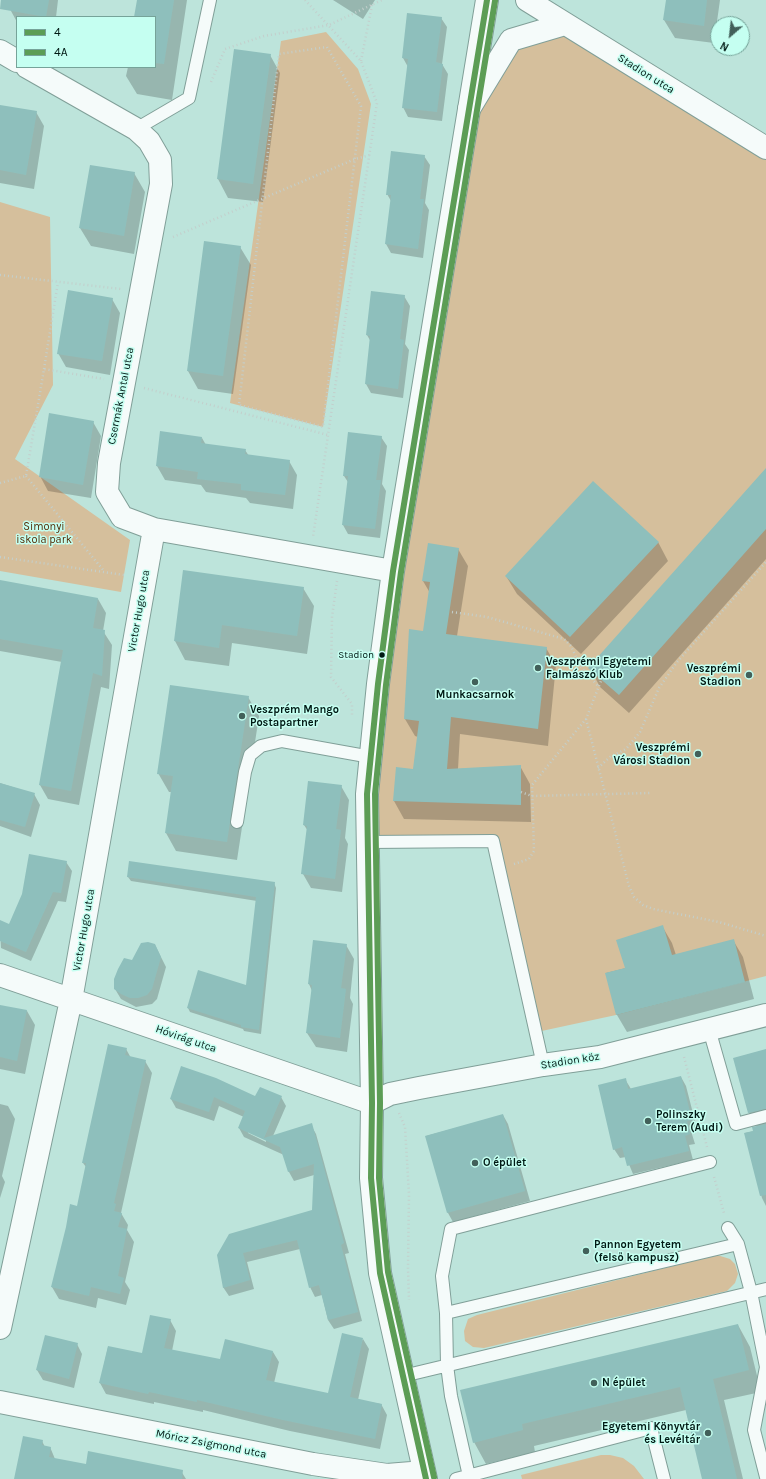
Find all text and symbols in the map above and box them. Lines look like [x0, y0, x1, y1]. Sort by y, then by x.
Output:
legend [16, 16, 156, 68]
north arrow [710, 16, 750, 56]
text: 4 [54, 25, 61, 39]
text: N [718, 39, 731, 54]
text: 4A [54, 45, 68, 59]
street label: Stadion utca [615, 51, 677, 97]
street label: Csermák Antal utca [105, 346, 137, 446]
park label: Simonyi iskola park [16, 520, 72, 546]
street label: Victor Hugo utca [125, 569, 153, 653]
place label: Stadion [338, 649, 374, 661]
marker: Stadion [377, 650, 387, 660]
place label: Veszprémi Egyetemi Falmászó Klub [546, 655, 651, 681]
place label: Veszprémi Stadion [687, 662, 741, 688]
marker: Veszprémi Egyetemi Falmászó Klub [533, 663, 543, 673]
marker: Veszprémi Stadion [744, 670, 754, 680]
marker: Munkacsarnok [470, 677, 480, 687]
place label: Munkacsarnok [436, 688, 514, 702]
place label: Veszprém Mango Postapartner [250, 703, 339, 729]
marker: Veszprém Mango Postapartner [237, 711, 247, 721]
place label: Veszprémi Városi Stadion [613, 741, 690, 767]
marker: Veszprémi Városi Stadion [693, 749, 703, 759]
street label: Victor Hugo utca [70, 888, 98, 972]
street label: Hóvirág utca [154, 1022, 218, 1056]
street label: Stadion köz [540, 1050, 600, 1072]
place label: Polinszky Terem (Audi) [656, 1108, 723, 1134]
marker: Polinszky Terem (Audi) [643, 1116, 653, 1126]
place label: O épület [483, 1156, 526, 1170]
marker: O épület [470, 1158, 480, 1168]
place label: Pannon Egyetem (felső kampusz) [594, 1238, 681, 1264]
marker: Pannon Egyetem (felső kampusz) [581, 1246, 591, 1256]
place label: N épület [602, 1376, 646, 1390]
marker: N épület [589, 1378, 599, 1388]
place label: Egyetemi Könyvtár és Levéltár [602, 1420, 700, 1446]
street label: Móricz Zsigmond utca [155, 1427, 267, 1461]
marker: Egyetemi Könyvtár és Levéltár [703, 1428, 713, 1438]

